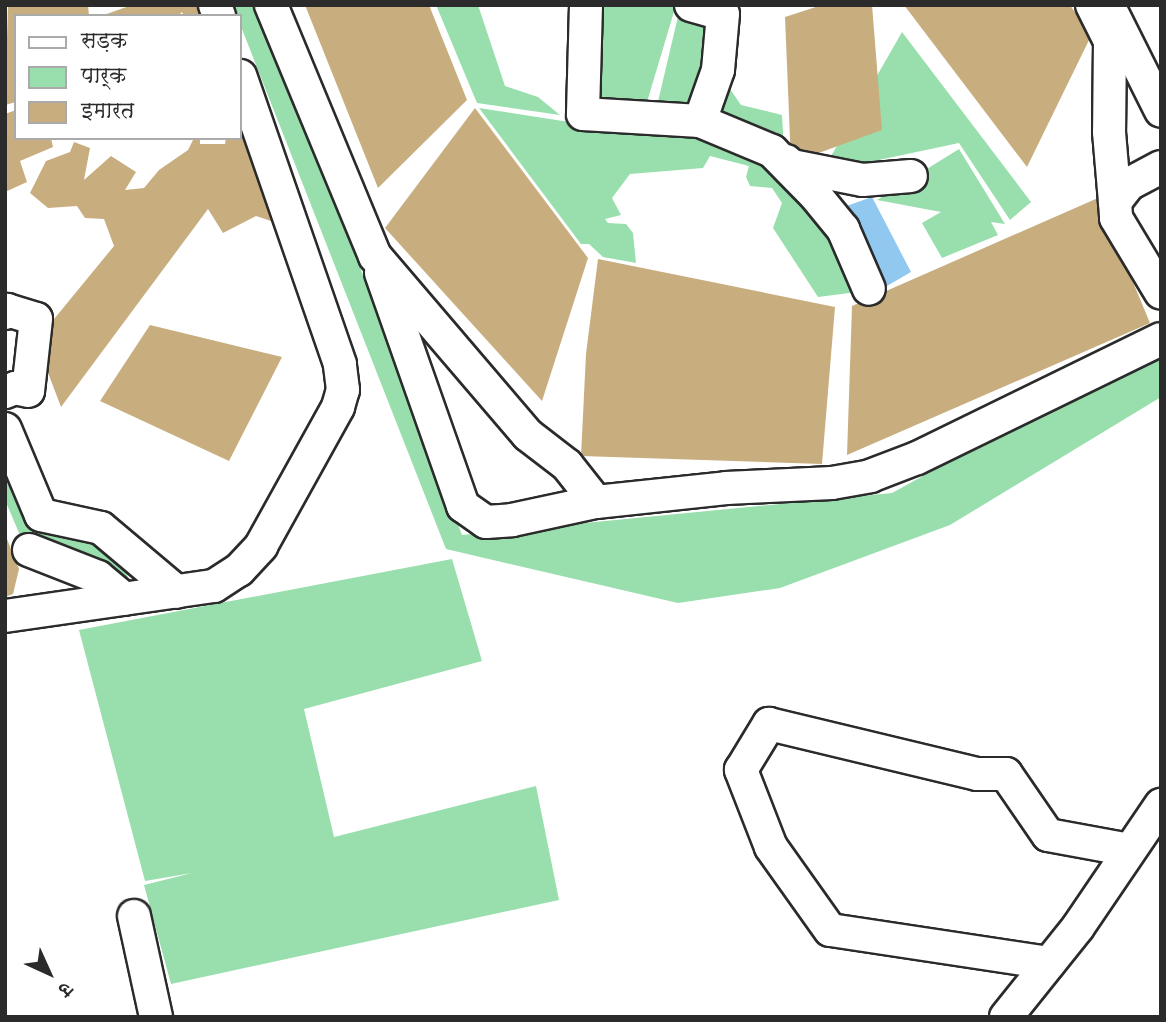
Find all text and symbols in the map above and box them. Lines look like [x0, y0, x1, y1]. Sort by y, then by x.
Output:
legend [14, 14, 242, 140]
text: सड़क [81, 28, 127, 58]
text: पार्क [81, 63, 127, 93]
text: इमारत [81, 98, 134, 128]
north arrow [14, 938, 84, 1008]
text: उ [51, 975, 78, 1002]

